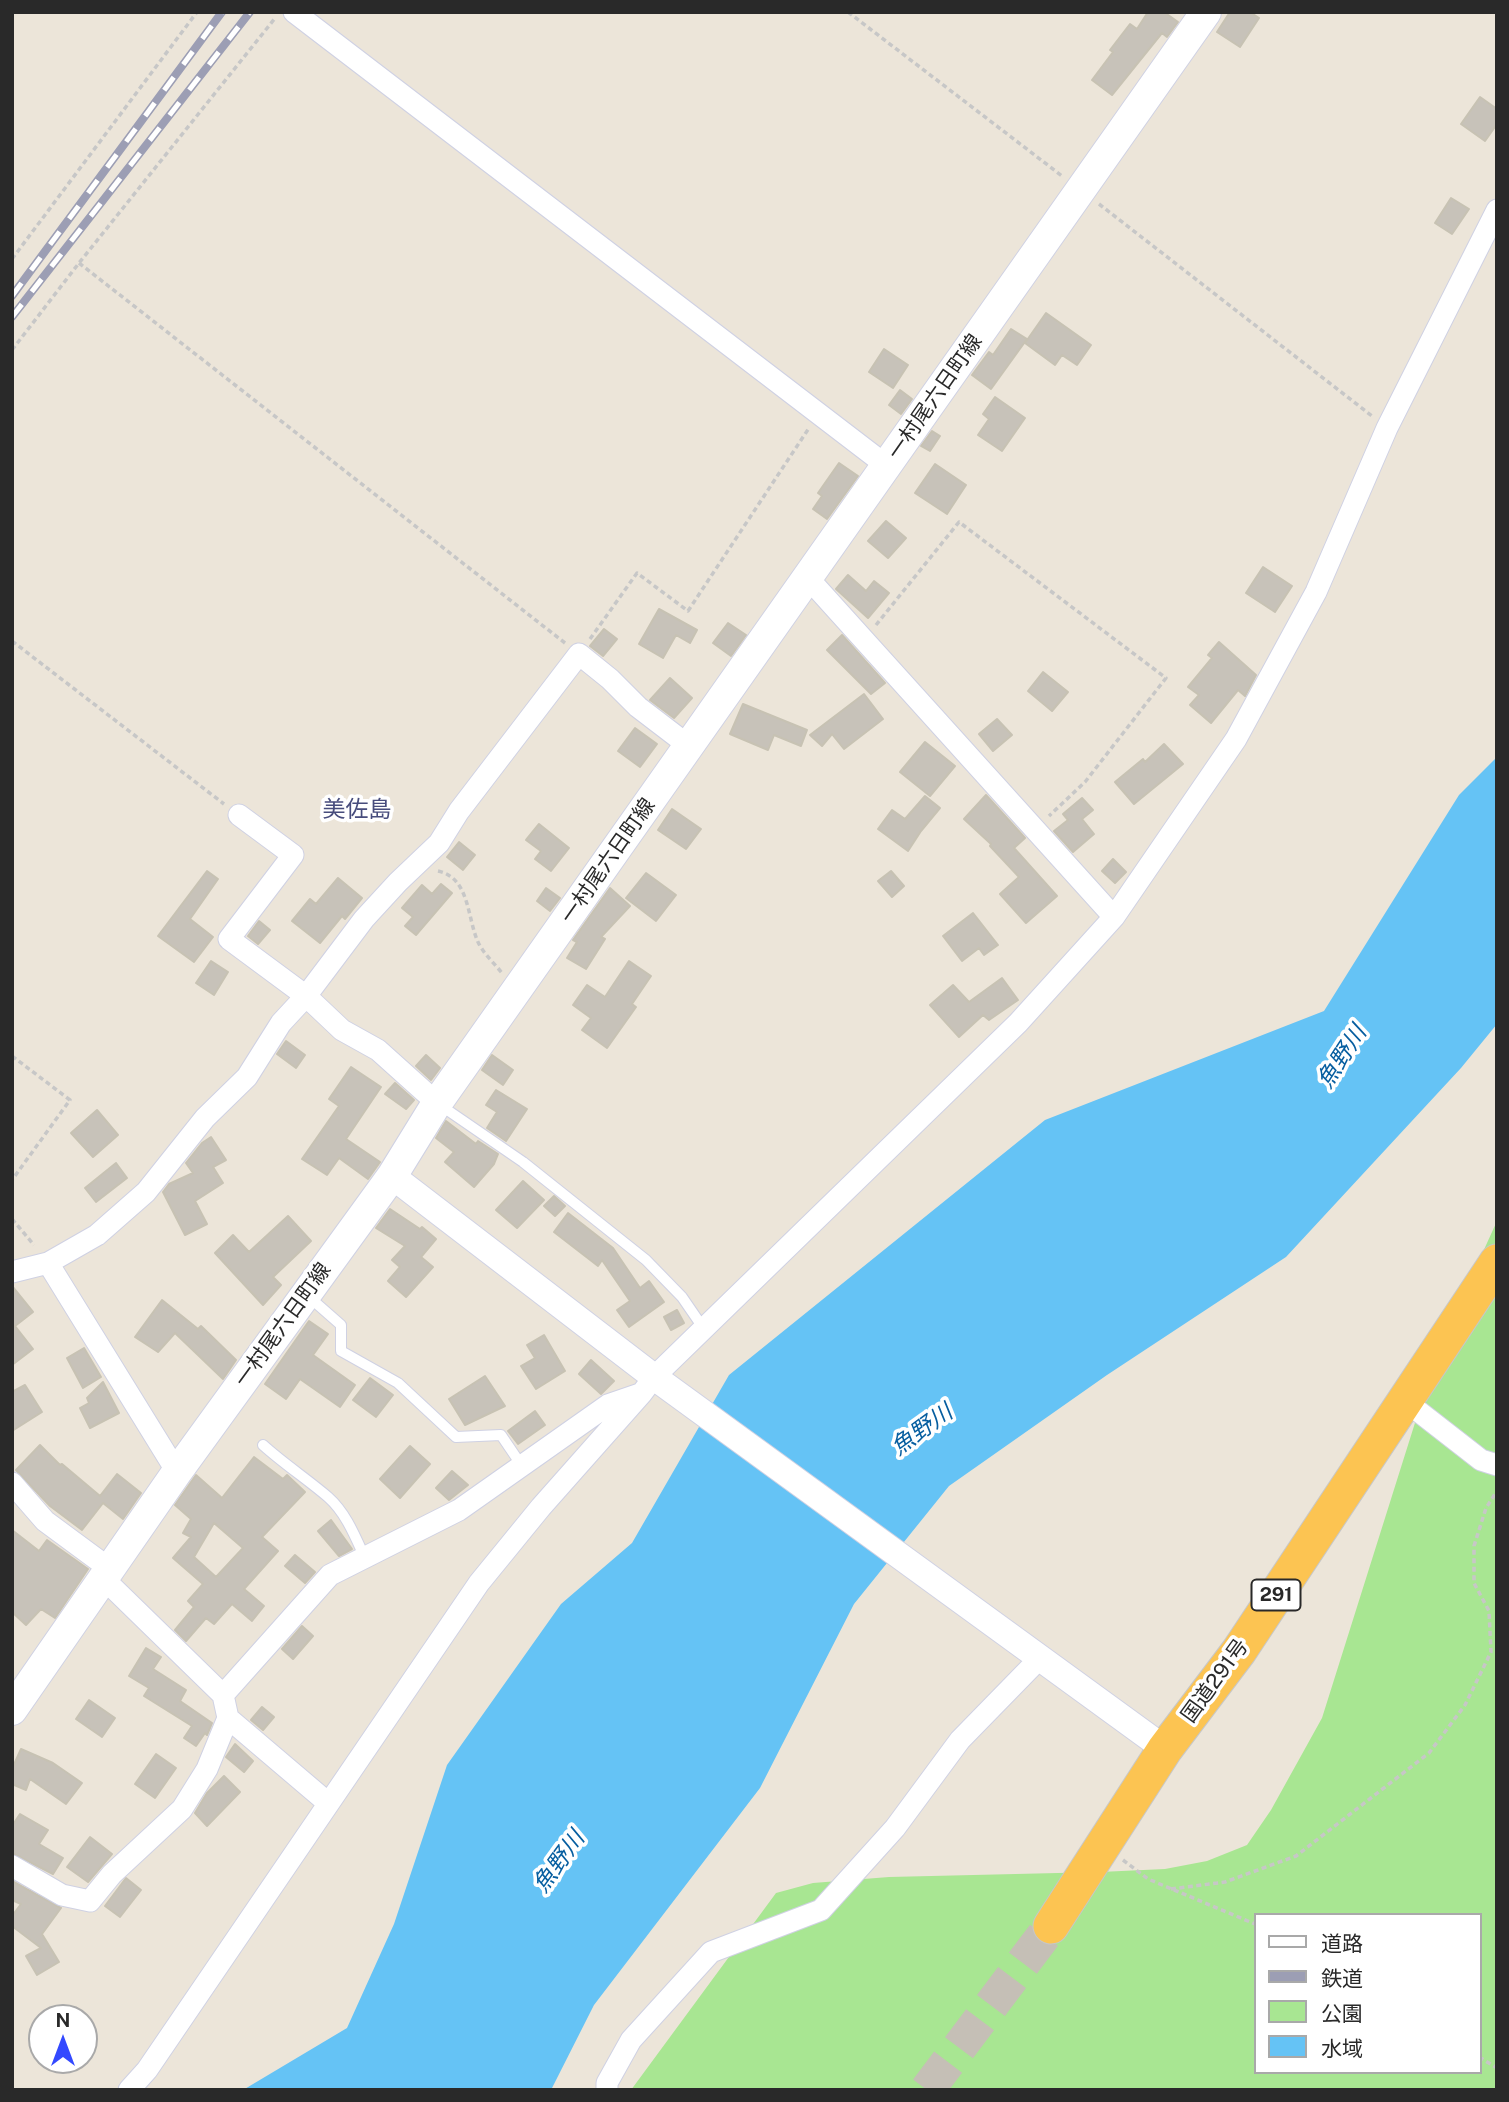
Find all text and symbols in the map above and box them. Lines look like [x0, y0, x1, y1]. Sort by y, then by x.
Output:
street label: 一村尾六日町線 [883, 330, 987, 464]
street label: 一村尾六日町線 [556, 794, 660, 928]
district label: 美佐島 [323, 796, 391, 824]
water label: 魚野川 [1312, 1021, 1372, 1093]
street label: 一村尾六日町線 [230, 1258, 336, 1392]
water label: 魚野川 [886, 1399, 958, 1461]
road number: 291 [1252, 1580, 1300, 1610]
street label: 国道291号 [1176, 1634, 1254, 1728]
water label: 魚野川 [528, 1826, 590, 1898]
legend [1254, 1913, 1481, 2074]
text: 道路 [1321, 1931, 1363, 1956]
text: 鉄道 [1321, 1966, 1363, 1991]
text: 公園 [1321, 2001, 1363, 2026]
north arrow [28, 2004, 98, 2074]
text: N [56, 2009, 70, 2031]
text: 水域 [1321, 2036, 1363, 2061]

